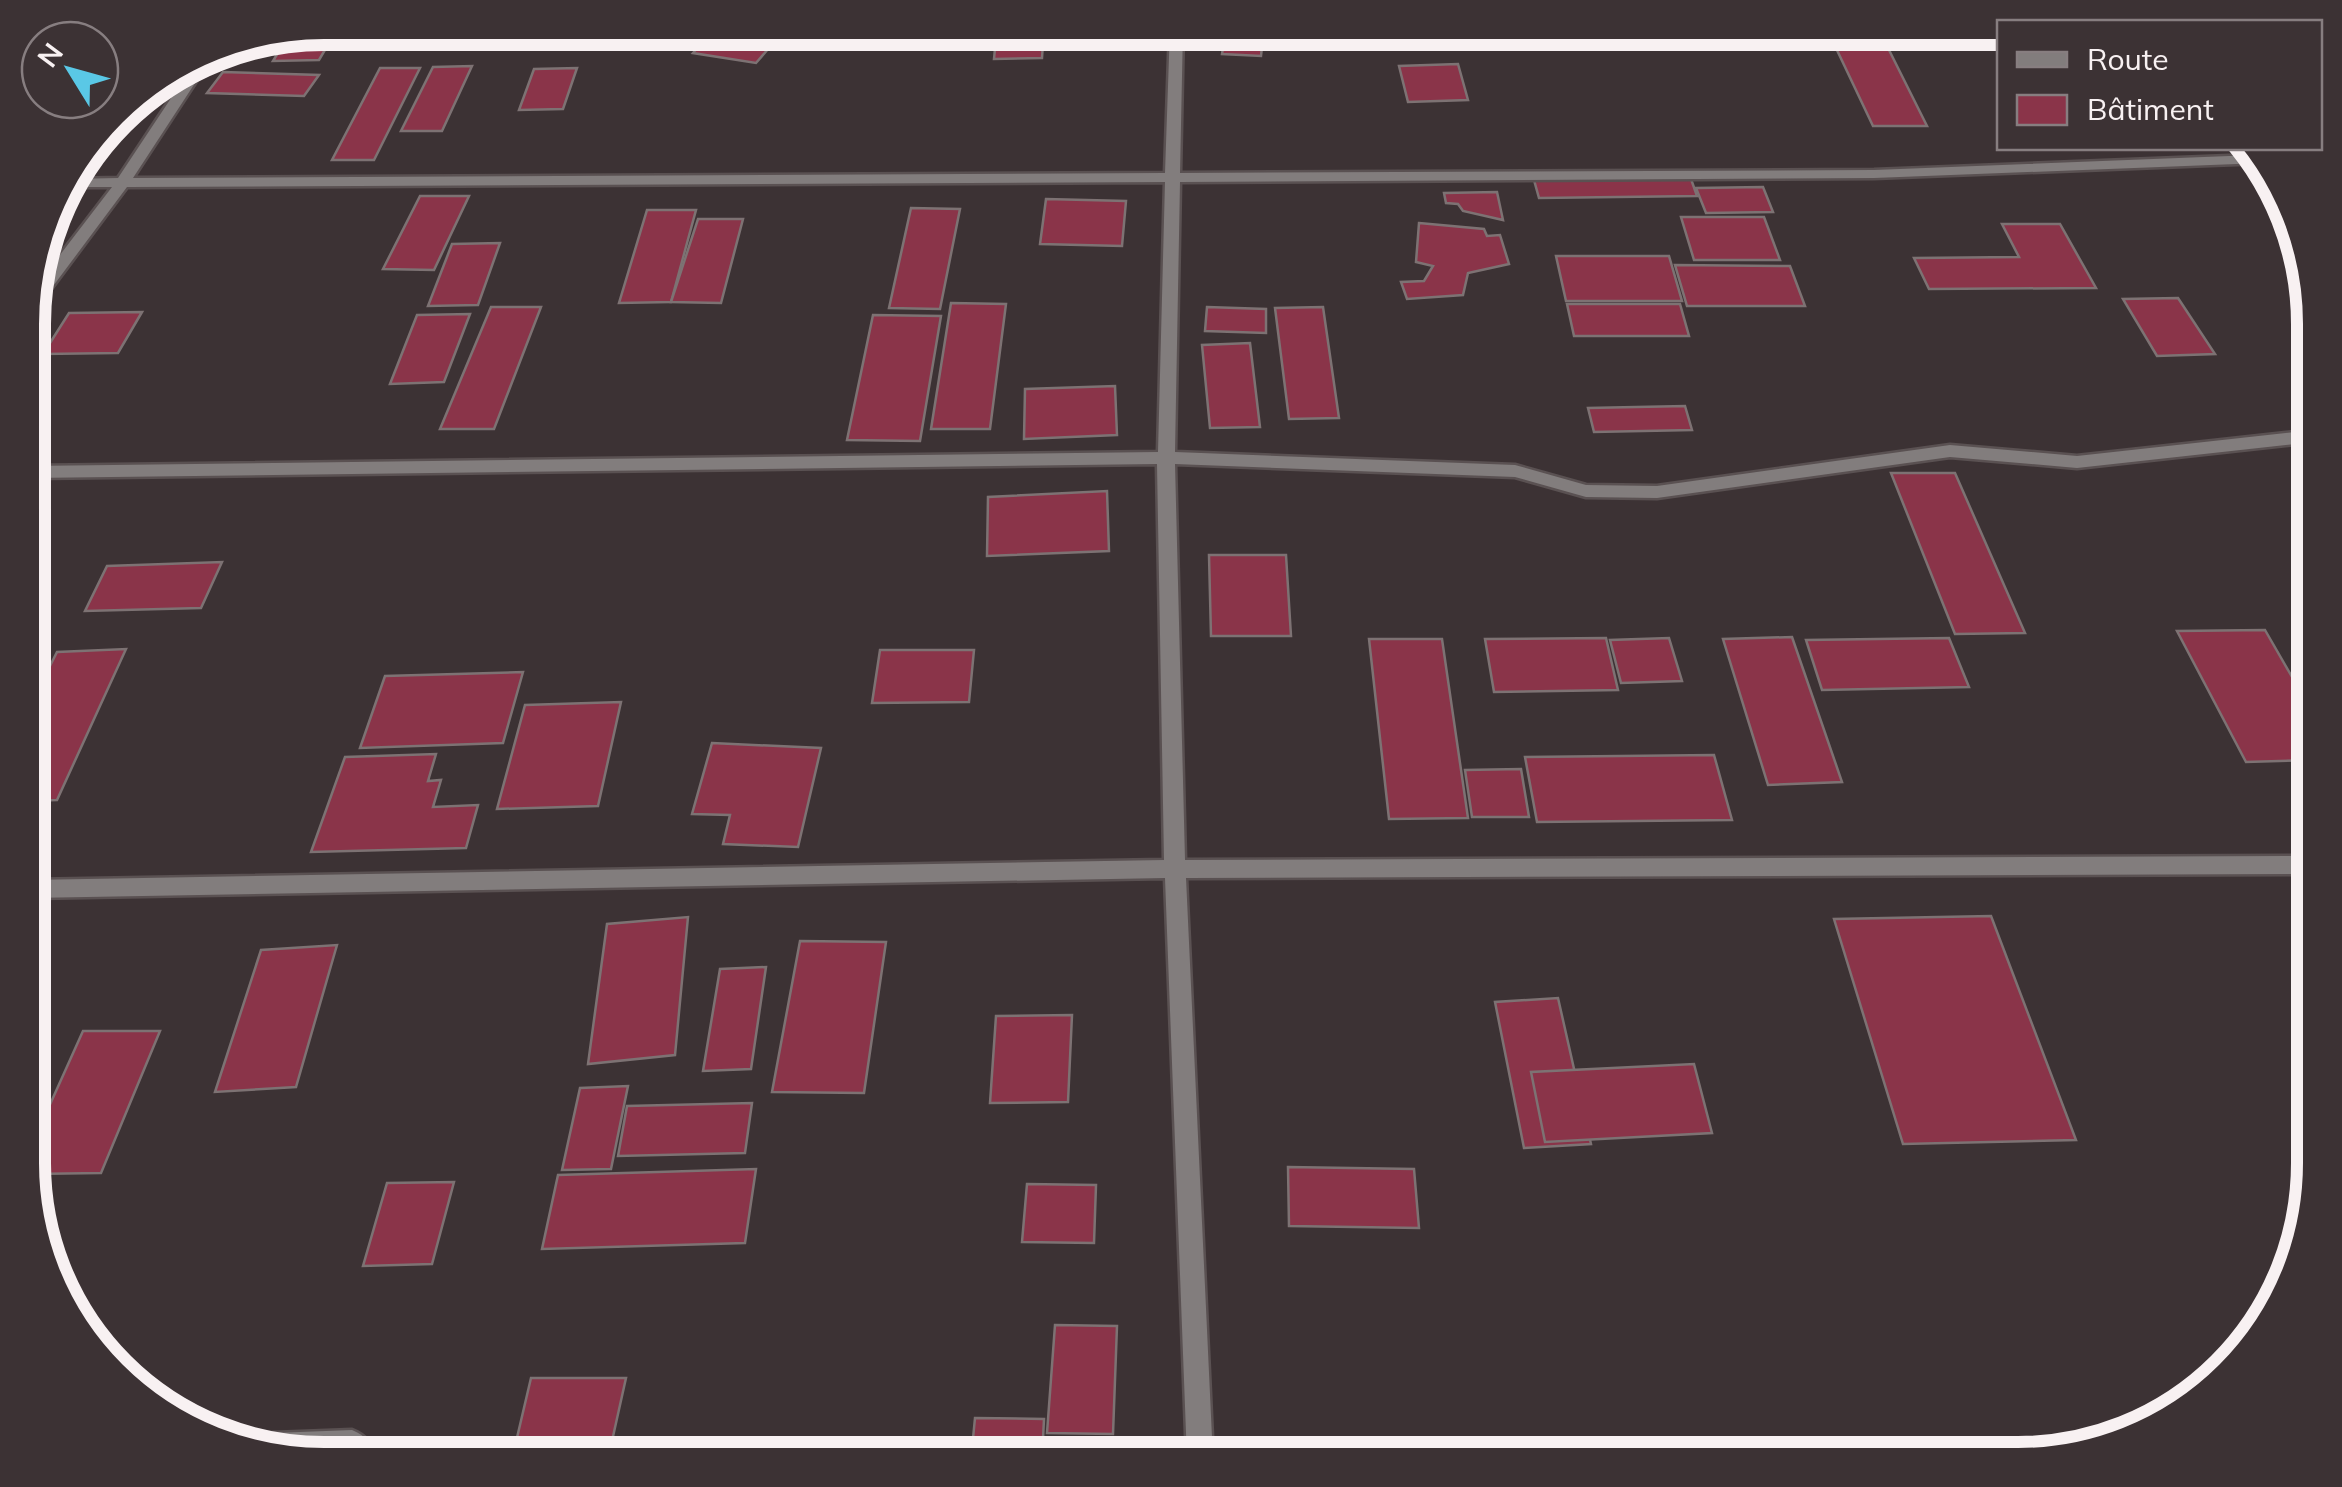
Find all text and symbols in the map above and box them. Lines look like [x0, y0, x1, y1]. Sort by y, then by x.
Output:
north arrow [20, 20, 120, 120]
legend [1997, 20, 2322, 150]
text: N [29, 36, 70, 74]
text: Route [2087, 40, 2169, 78]
text: Bâtiment [2087, 90, 2214, 128]

